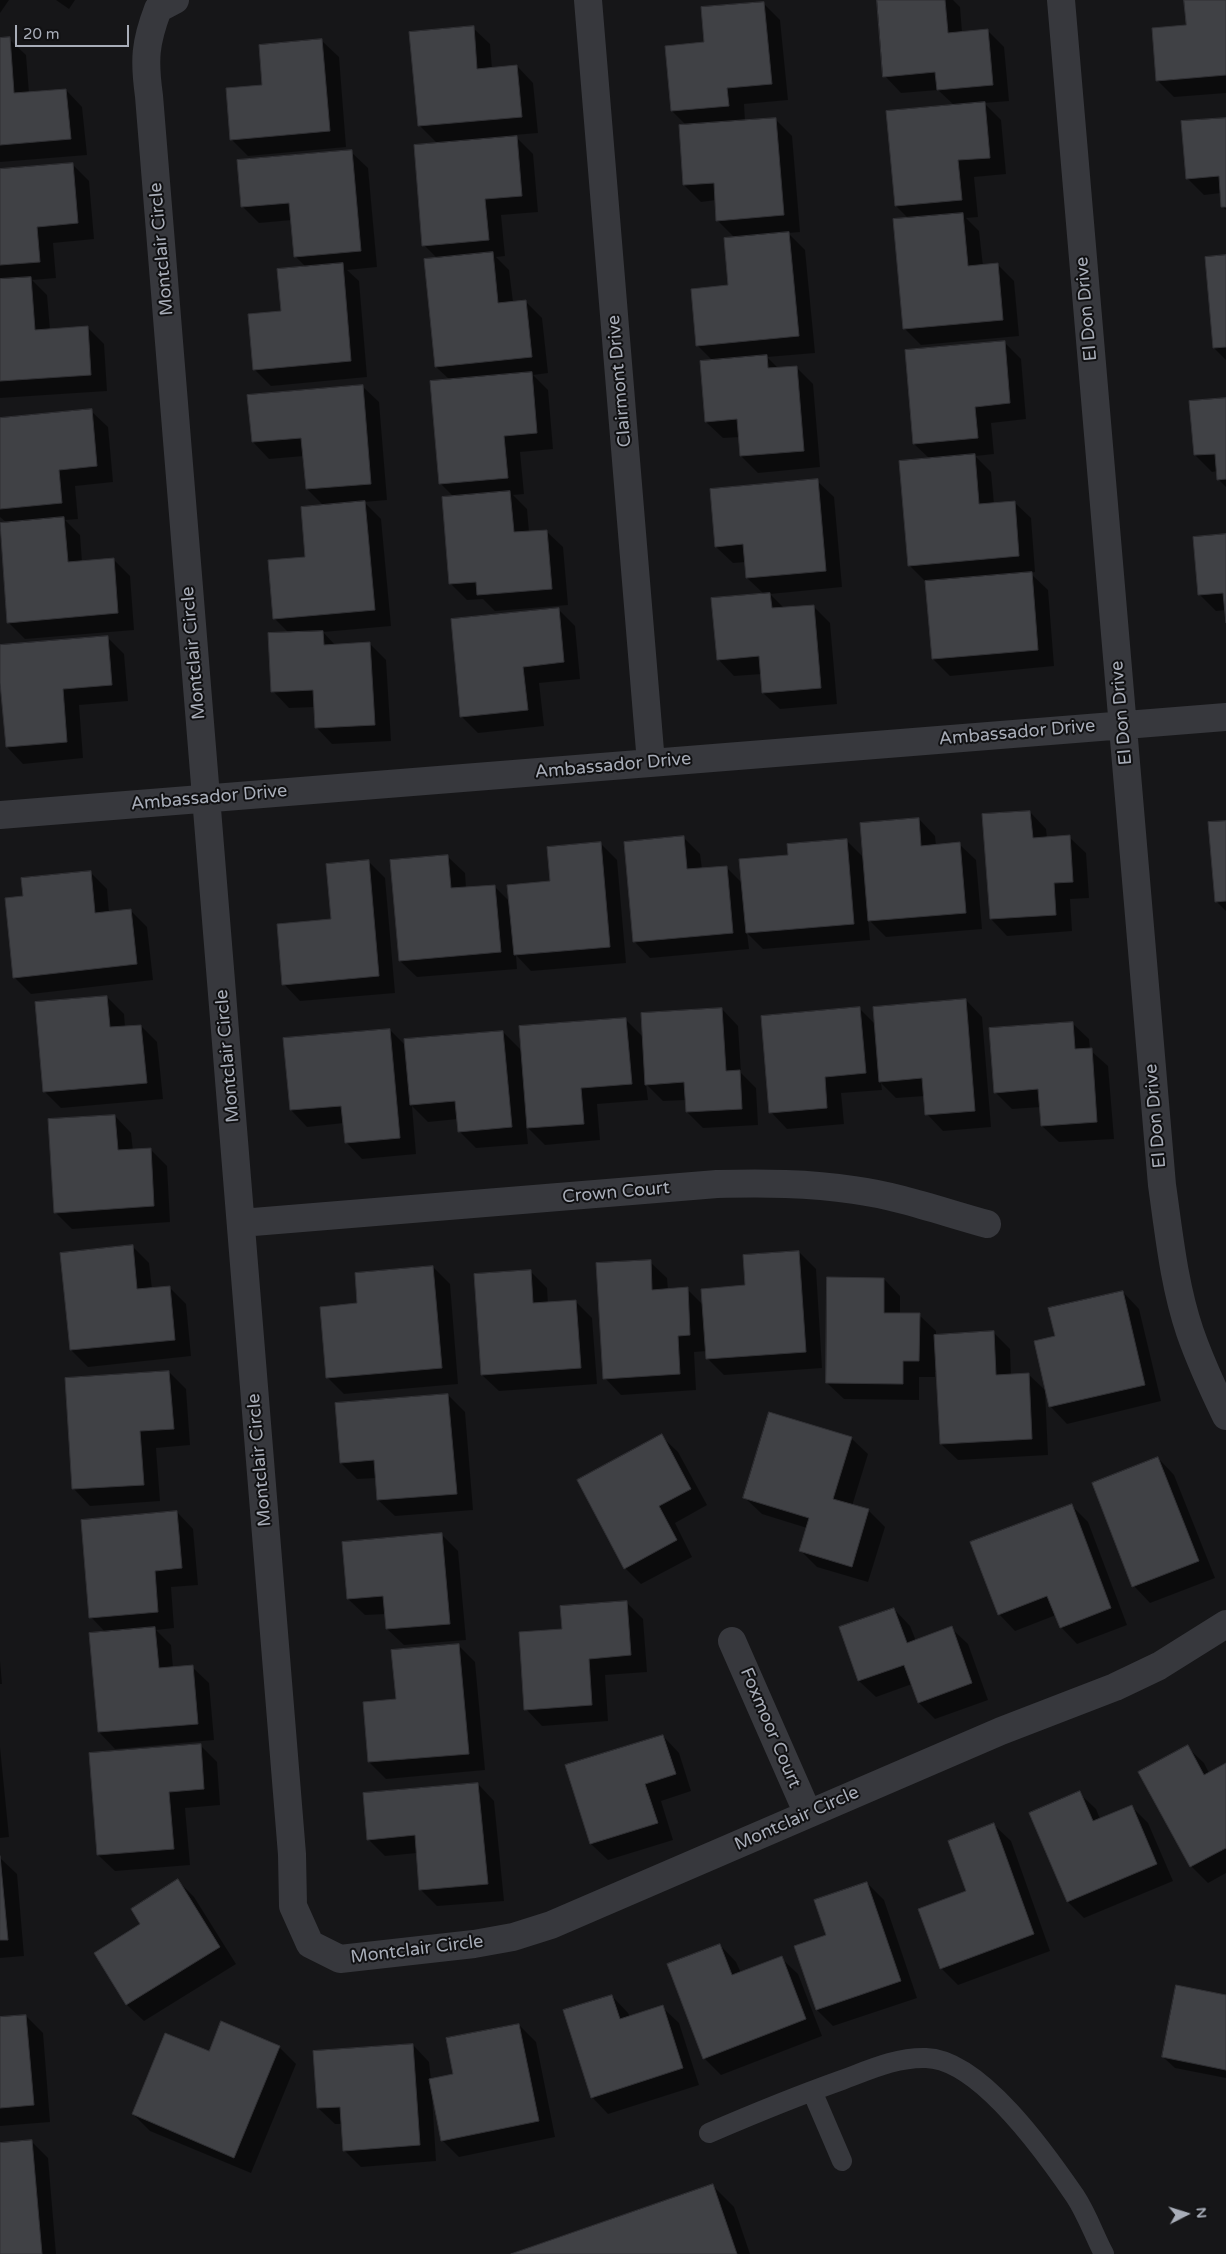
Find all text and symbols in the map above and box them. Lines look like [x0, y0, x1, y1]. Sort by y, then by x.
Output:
scale bar [18, 15, 131, 47]
text: 20 m [23, 25, 60, 43]
street label: Montclair Circle [145, 181, 179, 317]
street label: El Don Drive [1072, 256, 1102, 362]
street label: Clairmont Drive [603, 314, 637, 448]
street label: Montclair Circle [177, 585, 211, 721]
street label: El Don Drive [1107, 660, 1137, 766]
street label: Ambassador Drive [938, 715, 1096, 751]
street label: Ambassador Drive [534, 748, 692, 784]
street label: Ambassador Drive [130, 780, 288, 816]
street label: Montclair Circle [211, 988, 245, 1124]
street label: El Don Drive [1141, 1063, 1171, 1169]
street label: Crown Court [561, 1178, 671, 1208]
street label: Montclair Circle [243, 1392, 277, 1528]
street label: Foxmoor Court [735, 1665, 805, 1791]
street label: Montclair Circle [732, 1782, 862, 1856]
street label: Montclair Circle [349, 1931, 485, 1969]
north arrow [1161, 2189, 1211, 2239]
text: N [1192, 2206, 1210, 2219]

